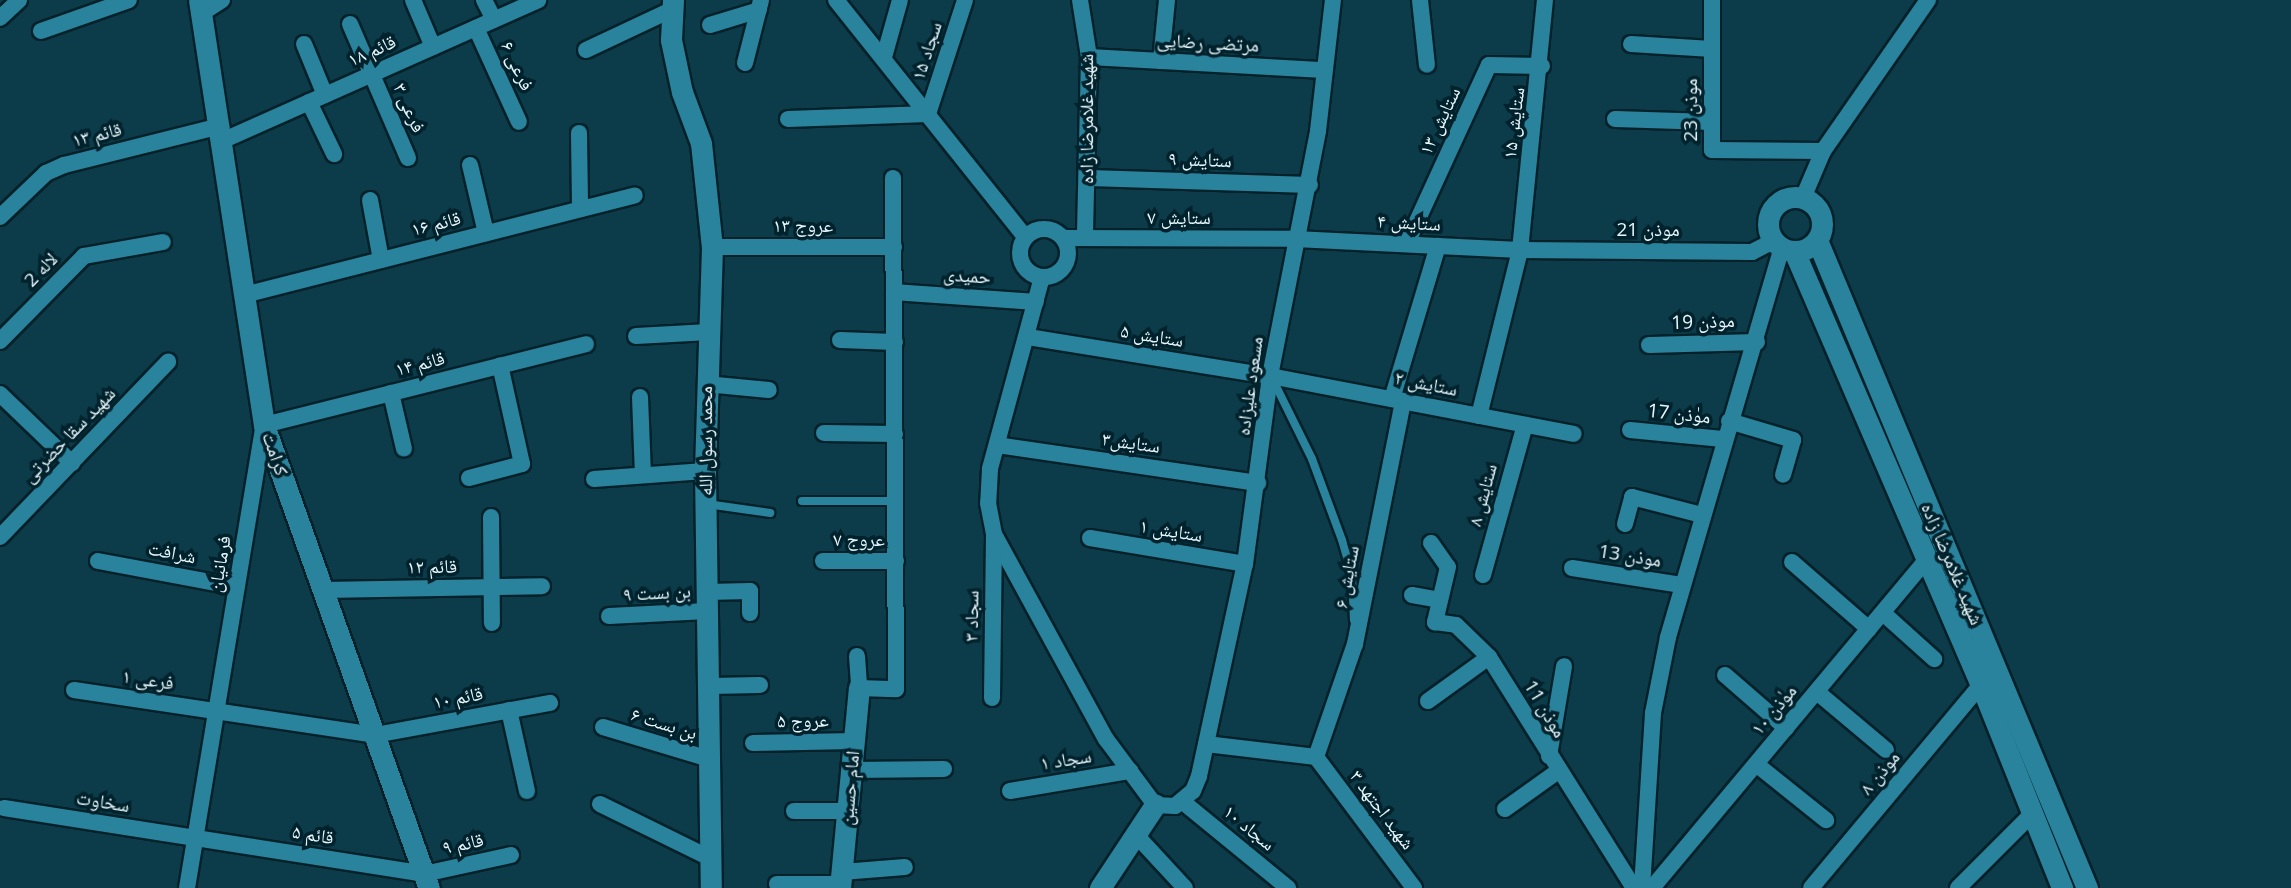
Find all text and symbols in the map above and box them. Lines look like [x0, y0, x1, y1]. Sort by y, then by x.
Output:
street label: سجاد ۱۵ [907, 19, 947, 83]
street label: مرتضی رضایی [1156, 29, 1260, 57]
street label: قائم ۱۸ [345, 30, 399, 72]
street label: فرعی ۶ [496, 38, 538, 94]
street label: شهید غلامرضا زاده [1076, 54, 1098, 184]
street label: موذن 23 [1680, 78, 1702, 142]
street label: فرعی ۳ [388, 80, 430, 136]
street label: ستایش ۱۳ [1414, 84, 1466, 158]
street label: ستایش ۱۵ [1498, 86, 1530, 160]
street label: قائم ۱۳ [70, 118, 124, 152]
street label: ستایش ۹ [1168, 147, 1232, 173]
street label: قائم ۱۶ [409, 207, 463, 241]
street label: ستایش ۷ [1147, 207, 1211, 229]
street label: ستایش ۴ [1377, 210, 1441, 236]
street label: عروج ۱۳ [773, 215, 833, 237]
street label: موذن 21 [1616, 219, 1680, 241]
street label: لاله 2 [20, 248, 62, 292]
street label: حمیدی [943, 263, 991, 289]
street label: موذن 19 [1671, 310, 1735, 334]
street label: ستایش ۵ [1119, 320, 1185, 352]
street label: مسعود علیزاده [1232, 335, 1268, 437]
street label: قائم ۱۴ [393, 347, 447, 381]
street label: ستایش ۲ [1393, 367, 1459, 401]
street label: شهید سقا حضرتی [18, 382, 120, 488]
street label: محمد رسول الله [695, 386, 717, 496]
street label: موٰذن 17 [1646, 399, 1712, 429]
street label: ستایش۳ [1100, 428, 1162, 458]
street label: کرامت [257, 429, 293, 479]
street label: ستایش ۸ [1464, 461, 1502, 529]
street label: شهید غلامرضا زاده [1916, 500, 1988, 628]
street label: ستایش ۱ [1138, 515, 1204, 547]
street label: عروج ۷ [833, 529, 885, 551]
street label: فرمانیان [204, 534, 236, 594]
street label: شرافت [146, 537, 198, 569]
street label: موذن 13 [1597, 540, 1663, 572]
street label: ستایش ۶ [1330, 544, 1364, 610]
street label: قائم ۱۲ [407, 555, 457, 579]
street label: بن بست ۹ [622, 580, 692, 606]
street label: سجاد ۳ [960, 590, 984, 642]
street label: فرعی ۱ [121, 665, 175, 695]
street label: موذن 11 [1519, 676, 1571, 742]
street label: موٰذن ۱۰ [1746, 680, 1802, 740]
street label: قائم ۱۰ [431, 682, 485, 714]
street label: بن بست ۶ [628, 703, 700, 745]
street label: عروج ۵ [777, 709, 829, 733]
street label: سجاد ۱ [1039, 745, 1093, 775]
street label: موذن ۸ [1855, 747, 1905, 799]
street label: امام حسین [835, 750, 865, 826]
street label: شهید اجتهد ۳ [1345, 766, 1419, 854]
street label: سخاوت [75, 787, 131, 817]
street label: سجاد ۱۰ [1219, 800, 1279, 856]
street label: قائم ۵ [291, 820, 335, 850]
street label: قائم ۹ [440, 829, 486, 859]

